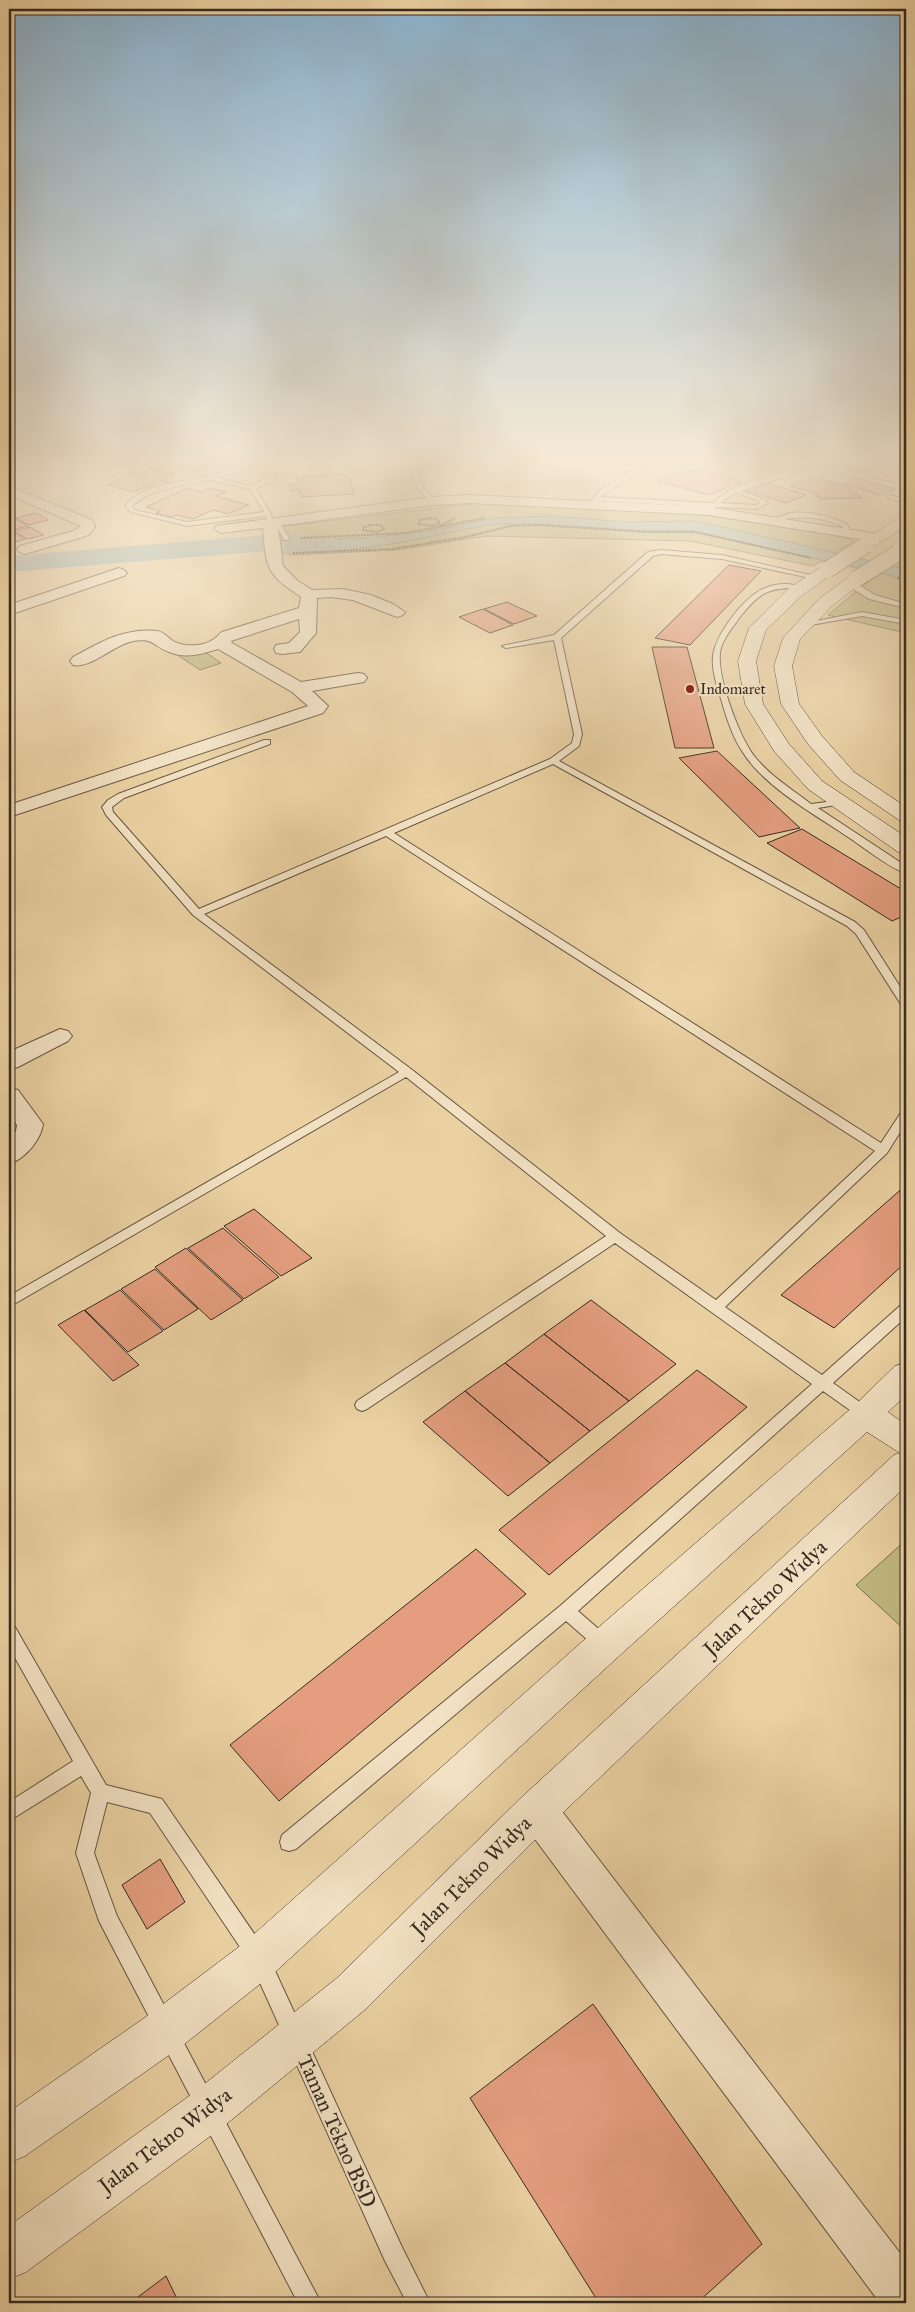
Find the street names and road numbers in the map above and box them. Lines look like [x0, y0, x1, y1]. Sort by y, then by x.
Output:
street label: Jalan Tekno Widya [696, 1534, 832, 1663]
street label: Jalan Tekno Widya [404, 1810, 537, 1943]
street label: Taman Tekno BSD [292, 2050, 382, 2212]
street label: Jalan Tekno Widya [92, 2081, 237, 2200]

